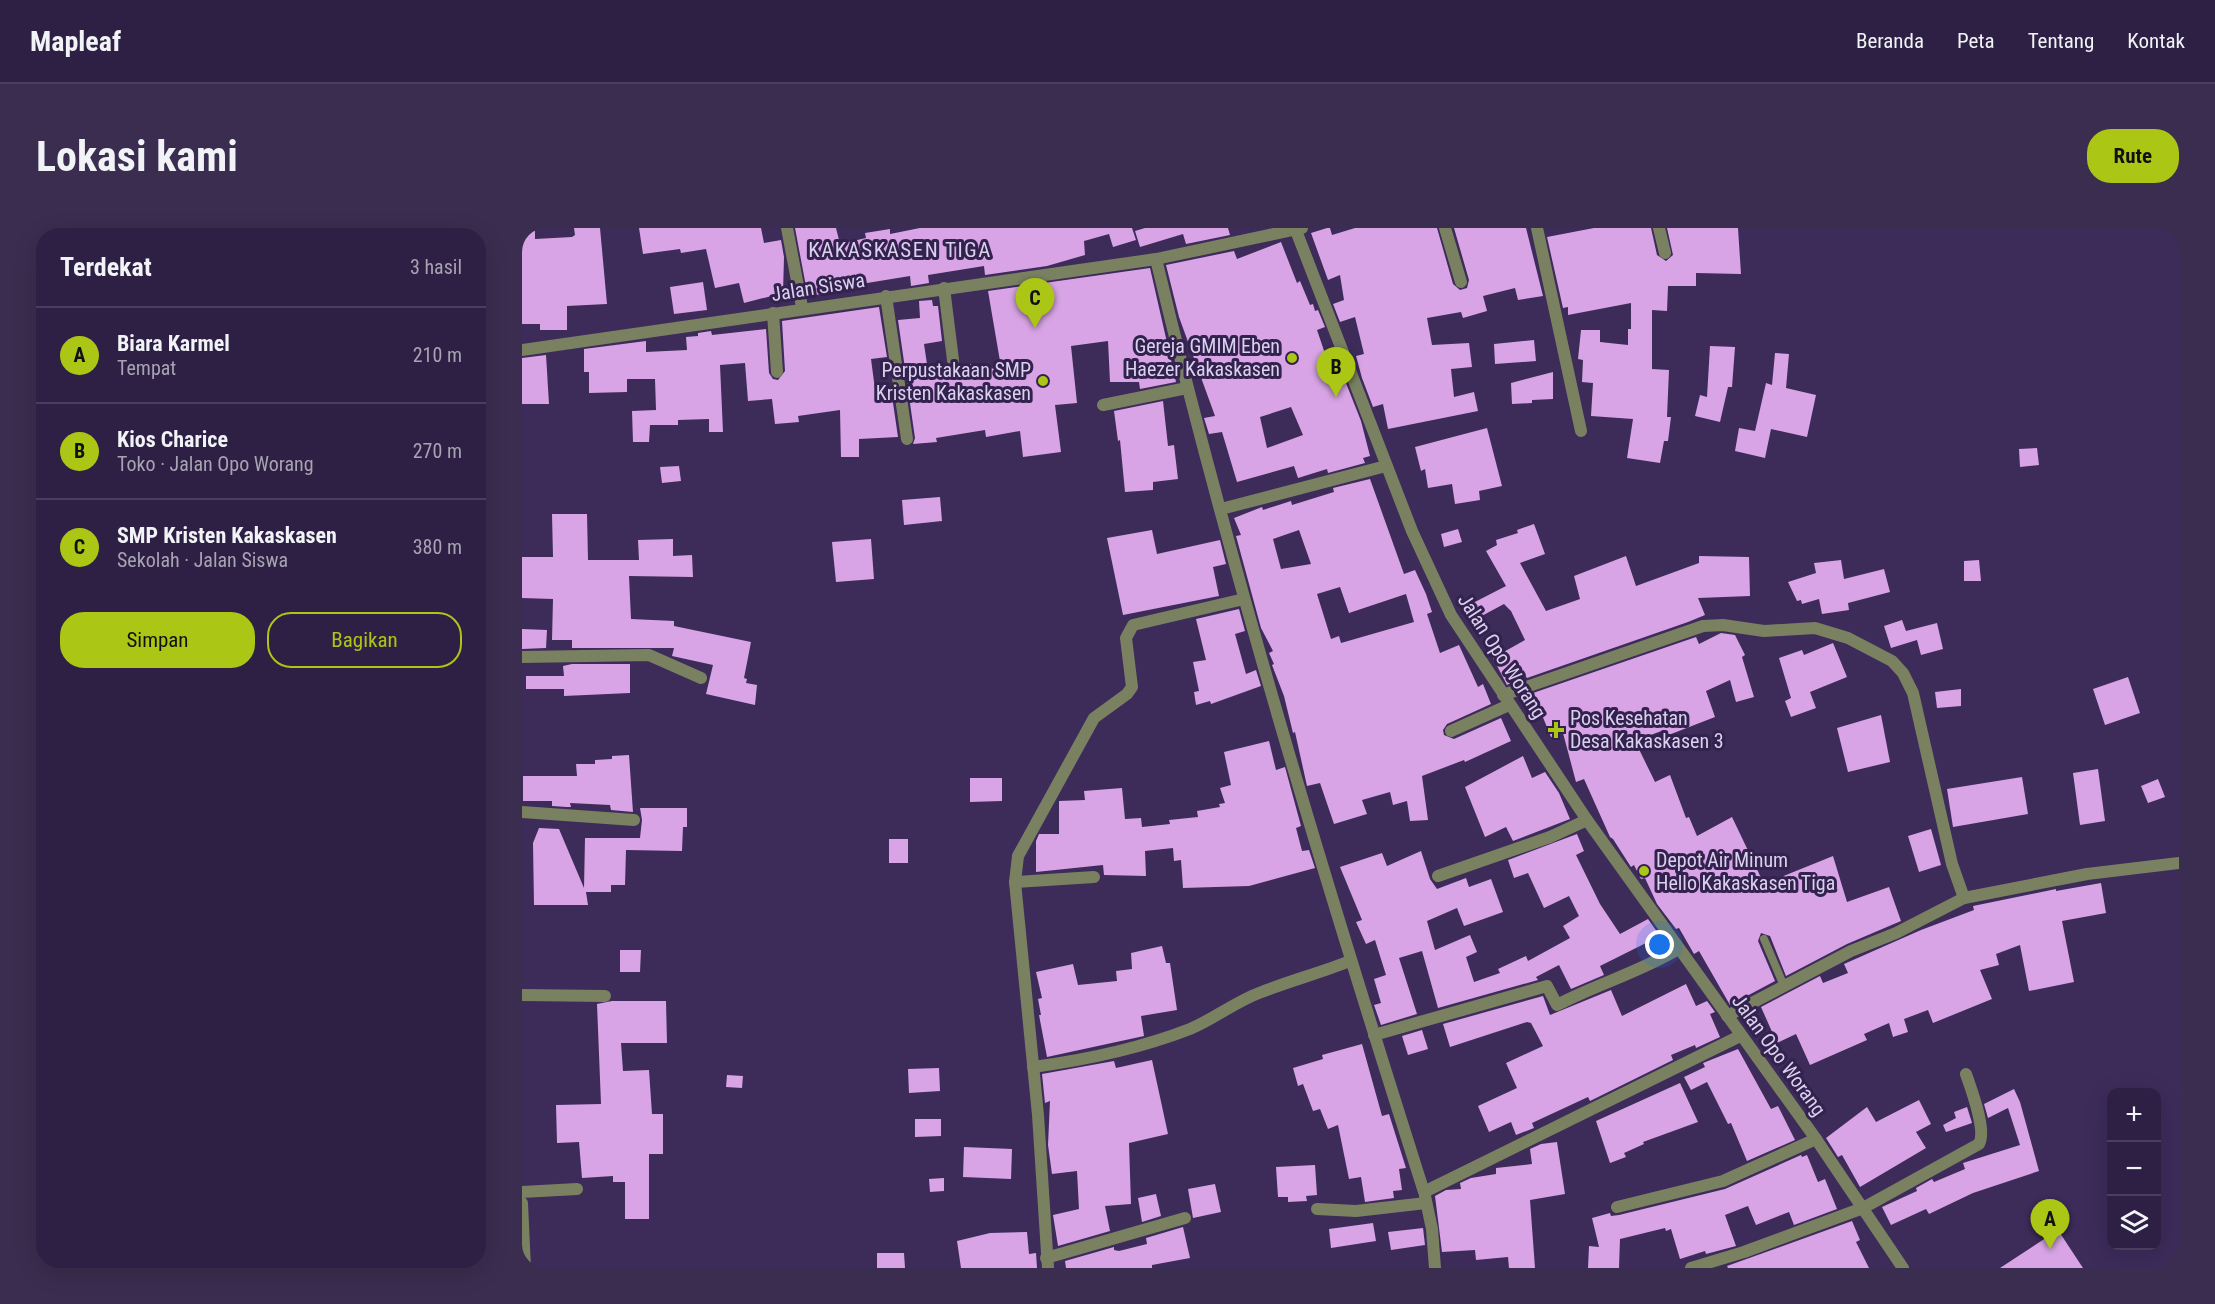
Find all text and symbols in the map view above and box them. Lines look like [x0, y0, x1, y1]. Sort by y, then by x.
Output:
text: Mapleaf [30, 25, 121, 58]
text: Beranda [1856, 29, 1924, 53]
text: Peta [1957, 29, 1995, 53]
text: Tentang [2028, 29, 2094, 53]
text: Kontak [2127, 29, 2185, 53]
button: Rute [2087, 129, 2179, 183]
text: Lokasi kami [36, 132, 238, 181]
district label: KAKASKASEN TIGA [808, 238, 992, 262]
text: Terdekat [60, 252, 152, 282]
text: 3 hasil [410, 255, 462, 279]
street label: Jalan Siswa [770, 268, 866, 306]
pin: C [1016, 279, 1054, 328]
text: Biara Karmel [117, 331, 230, 356]
place label: Gereja GMIM Eben Haezer Kakaskasen [1125, 334, 1280, 381]
text: A [74, 343, 85, 367]
text: 210 m [413, 343, 462, 367]
pin: B [1316, 348, 1356, 397]
marker: Gereja GMIM Eben Haezer Kakaskasen [1285, 351, 1299, 365]
text: Tempat [117, 356, 176, 380]
place label: Perpustakaan SMP Kristen Kakaskasen [876, 358, 1031, 405]
marker: Perpustakaan SMP Kristen Kakaskasen [1036, 374, 1050, 388]
text: Kios Charice [117, 427, 228, 452]
text: B [74, 439, 85, 463]
text: 270 m [413, 439, 462, 463]
text: Toko · Jalan Opo Worang [117, 452, 314, 476]
text: SMP Kristen Kakaskasen [117, 523, 337, 548]
text: C [74, 535, 85, 559]
text: 380 m [413, 535, 462, 559]
text: Sekolah · Jalan Siswa [117, 548, 288, 572]
street label: Jalan Opo Worang [1453, 589, 1551, 723]
button: Simpan [60, 612, 255, 668]
button: Bagikan [267, 612, 462, 668]
place label: Pos Kesehatan Desa Kakaskasen 3 [1570, 706, 1724, 753]
marker: Pos Kesehatan Desa Kakaskasen 3 [1547, 721, 1565, 739]
place label: Depot Air Minum Hello Kakaskasen Tiga [1656, 848, 1835, 895]
marker: Depot Air Minum Hello Kakaskasen Tiga [1637, 864, 1651, 878]
your location [1645, 930, 1674, 959]
street label: Jalan Opo Worang [1727, 990, 1831, 1120]
map controls [2107, 1088, 2161, 1250]
button: + [2107, 1088, 2161, 1142]
button: − [2107, 1142, 2161, 1196]
button: layers [2107, 1196, 2161, 1250]
pin: A [2030, 1200, 2069, 1249]

